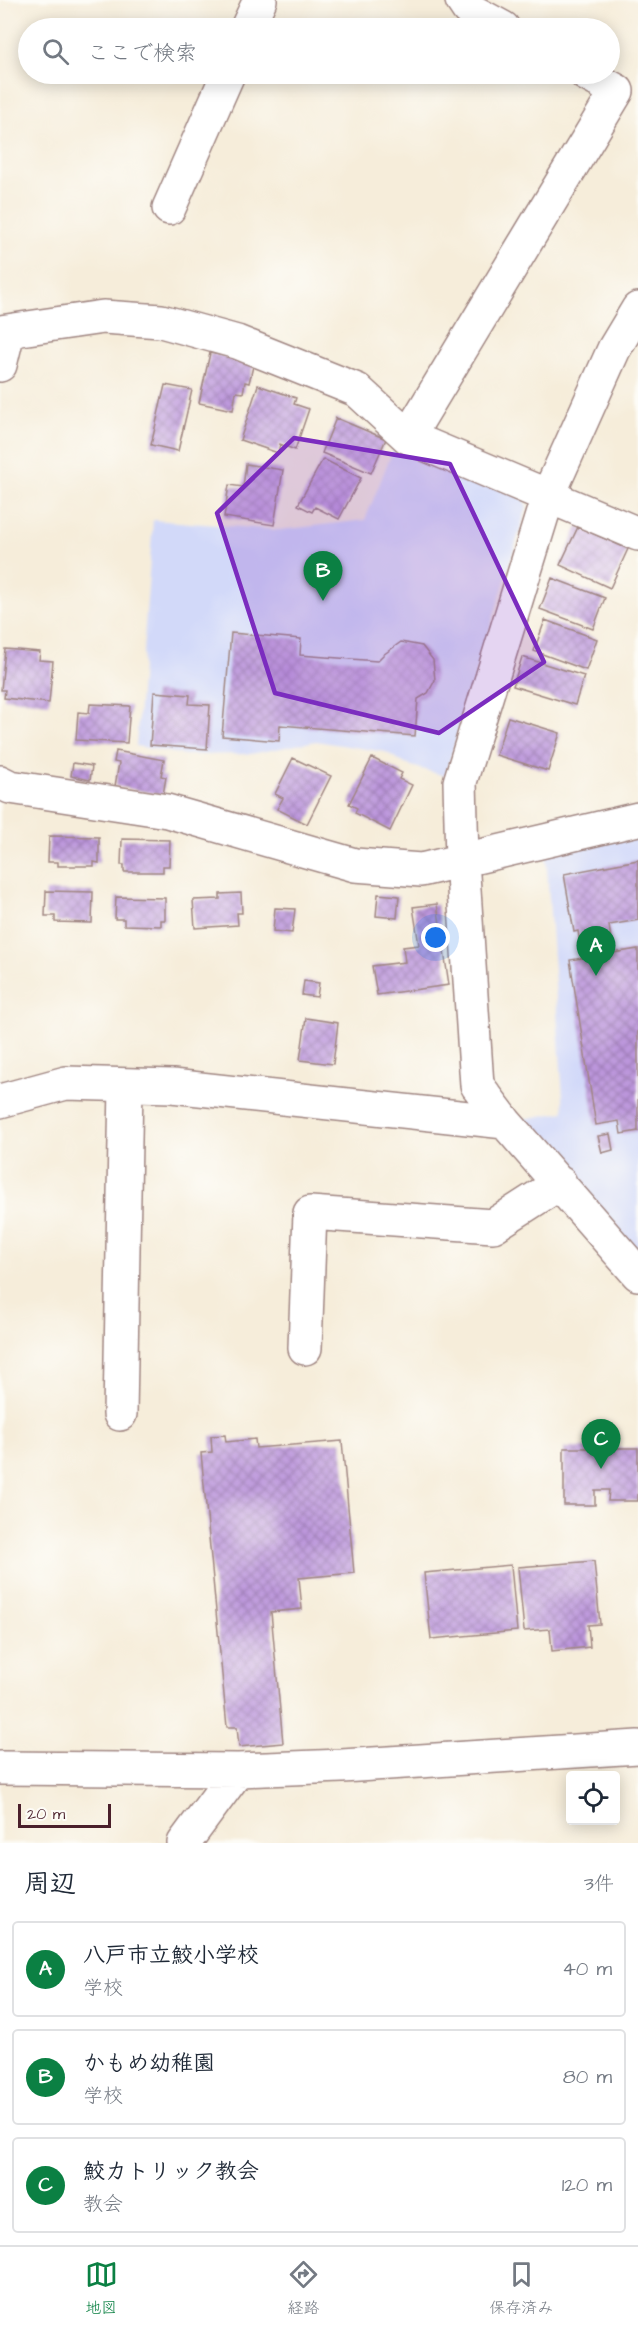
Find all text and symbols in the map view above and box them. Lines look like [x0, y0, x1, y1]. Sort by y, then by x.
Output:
search box [18, 18, 620, 84]
icon: search [39, 35, 72, 68]
text: ここで検索 [87, 38, 197, 69]
pin: B [304, 552, 342, 601]
your location [421, 923, 450, 952]
pin: A [576, 926, 616, 976]
pin: C [582, 1420, 620, 1469]
map controls [566, 1771, 620, 1825]
button: locate [566, 1771, 620, 1825]
scale bar [18, 1801, 111, 1828]
text: 20 m [27, 1803, 65, 1825]
text: 周辺 [24, 1866, 76, 1902]
text: 3件 [584, 1870, 614, 1898]
text: 八戸市立鮫小学校 [83, 1940, 259, 1971]
text: A [39, 1955, 52, 1983]
text: 40 m [562, 1955, 612, 1983]
text: 学校 [83, 1974, 123, 2002]
text: かもめ幼稚園 [83, 2048, 215, 2079]
text: B [38, 2063, 53, 2091]
text: 80 m [563, 2063, 612, 2091]
text: 学校 [83, 2082, 123, 2110]
text: 鮫カトリック教会 [83, 2156, 259, 2187]
text: C [38, 2171, 53, 2199]
text: 120 m [562, 2171, 612, 2199]
text: 教会 [83, 2190, 123, 2218]
tab: 地図 [85, 2258, 118, 2319]
tab: 経路 [287, 2258, 320, 2319]
tab: 保存済み [489, 2258, 553, 2319]

